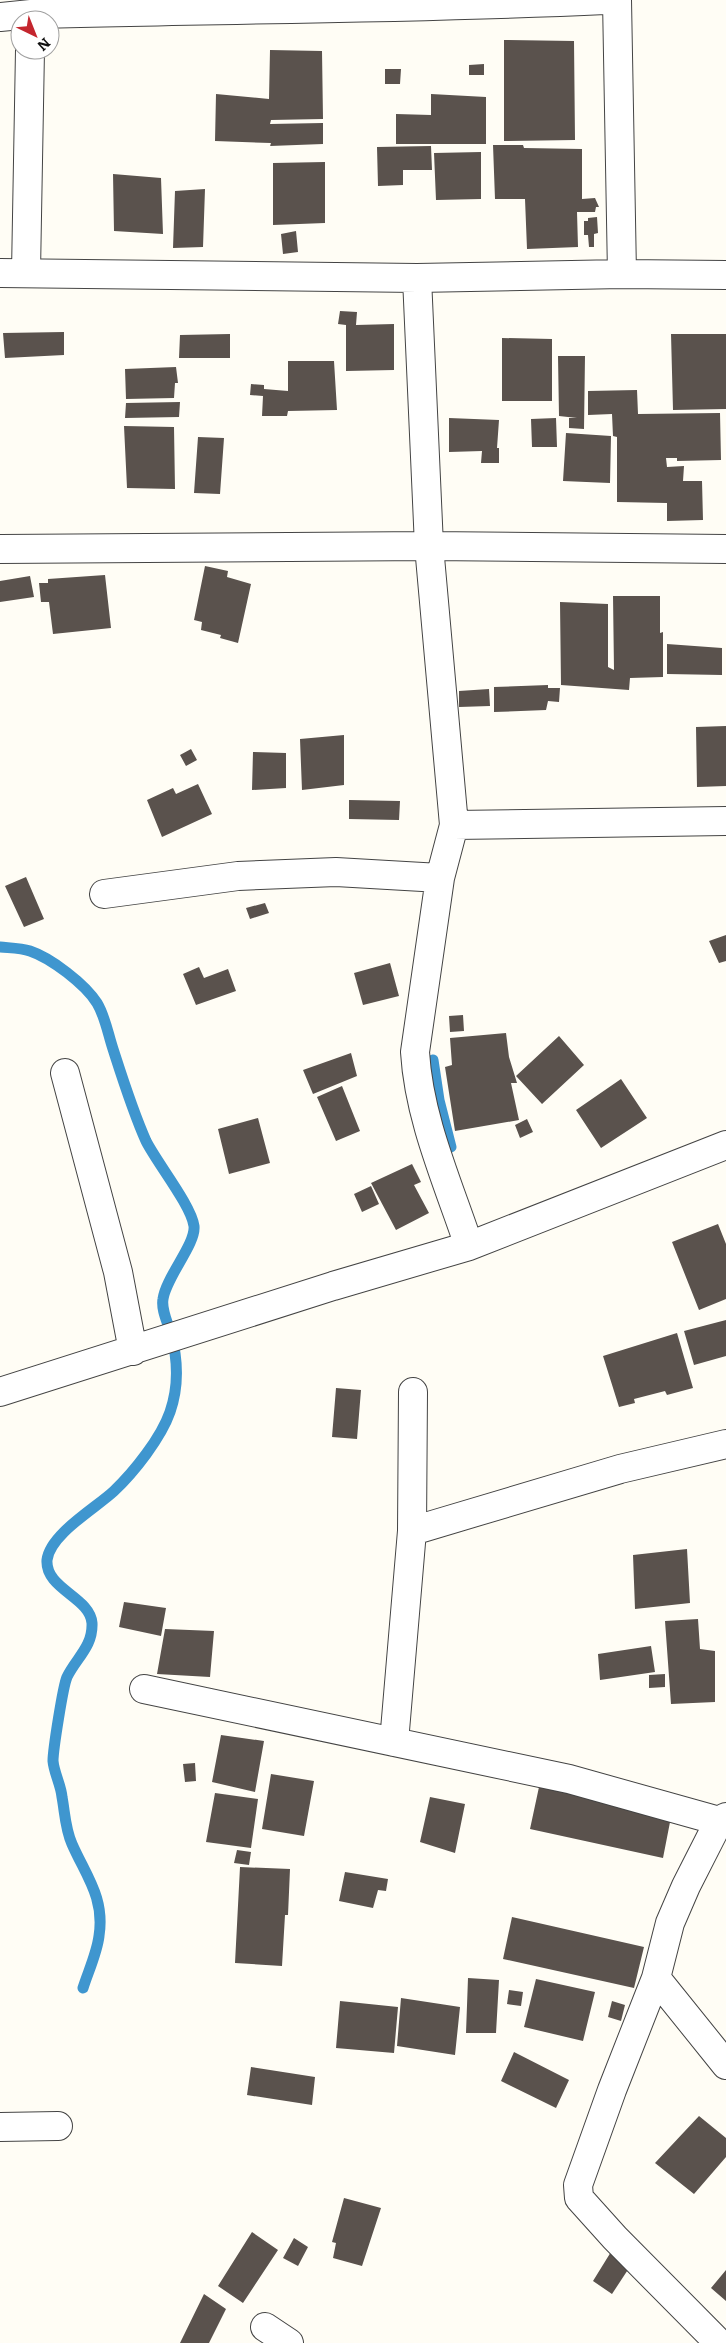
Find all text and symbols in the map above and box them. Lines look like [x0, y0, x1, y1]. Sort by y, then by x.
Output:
north arrow [10, 10, 60, 60]
text: N [33, 34, 56, 57]

